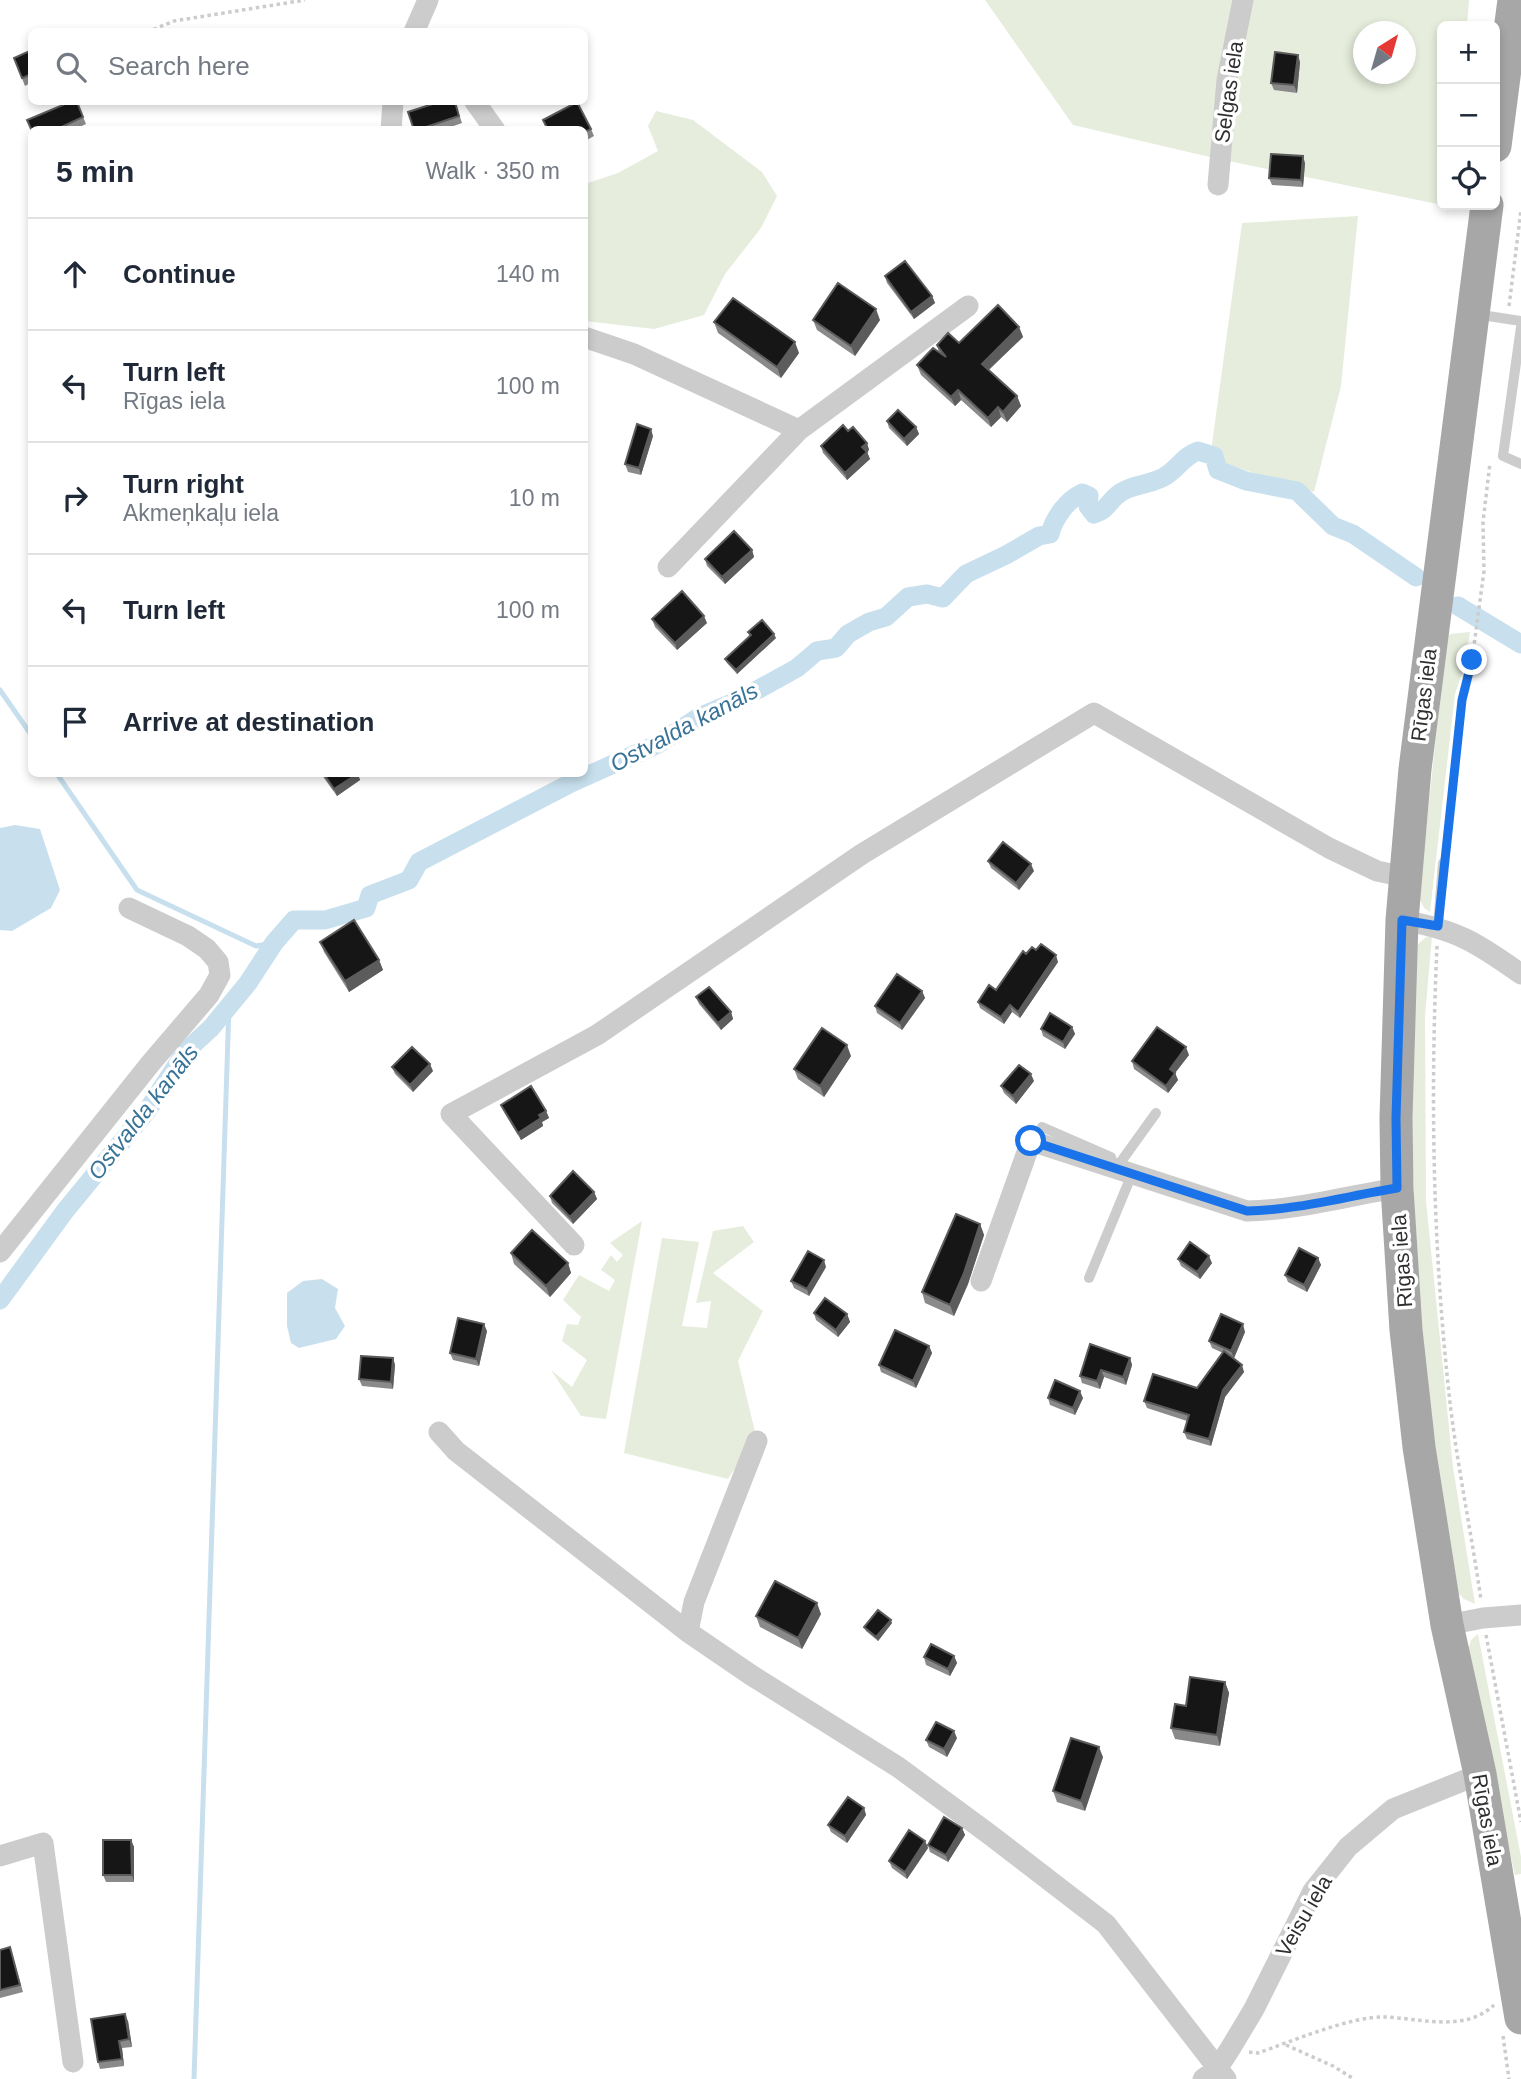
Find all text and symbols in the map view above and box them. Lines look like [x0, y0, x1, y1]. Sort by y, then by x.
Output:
north arrow [1353, 21, 1416, 84]
map controls [1437, 21, 1500, 210]
button: + [1437, 21, 1500, 84]
search box [28, 28, 588, 105]
street label: Selgas iela [1210, 39, 1247, 144]
icon: search [52, 48, 90, 86]
text: Search here [108, 51, 250, 81]
button: − [1437, 84, 1500, 147]
button: locate [1437, 147, 1500, 210]
text: 5 min [56, 155, 134, 188]
text: Walk · 350 m [425, 158, 560, 184]
icon: ahead [56, 255, 94, 293]
text: Continue [123, 259, 236, 289]
text: 140 m [496, 261, 560, 287]
text: Turn left [123, 357, 225, 387]
icon: left [56, 367, 94, 405]
text: 100 m [496, 373, 560, 399]
text: Rīgas iela [123, 388, 225, 414]
text: Turn right [123, 469, 244, 499]
icon: right [56, 479, 94, 517]
text: 10 m [509, 485, 560, 511]
text: Akmeņkaļu iela [123, 500, 279, 526]
icon: left [56, 591, 94, 629]
text: Turn left [123, 595, 225, 625]
text: 100 m [496, 597, 560, 623]
route end [1456, 644, 1487, 675]
street label: Rīgas iela [1406, 647, 1441, 743]
water label: Ostvalda kanāls [606, 677, 763, 777]
icon: arrive [56, 703, 94, 741]
text: Arrive at destination [123, 707, 374, 737]
water label: Ostvalda kanāls [82, 1039, 204, 1184]
route start [1015, 1125, 1046, 1156]
street label: Rīgas iela [1387, 1213, 1416, 1308]
street label: Rīgas iela [1468, 1772, 1507, 1868]
street label: Veisu iela [1271, 1871, 1336, 1960]

